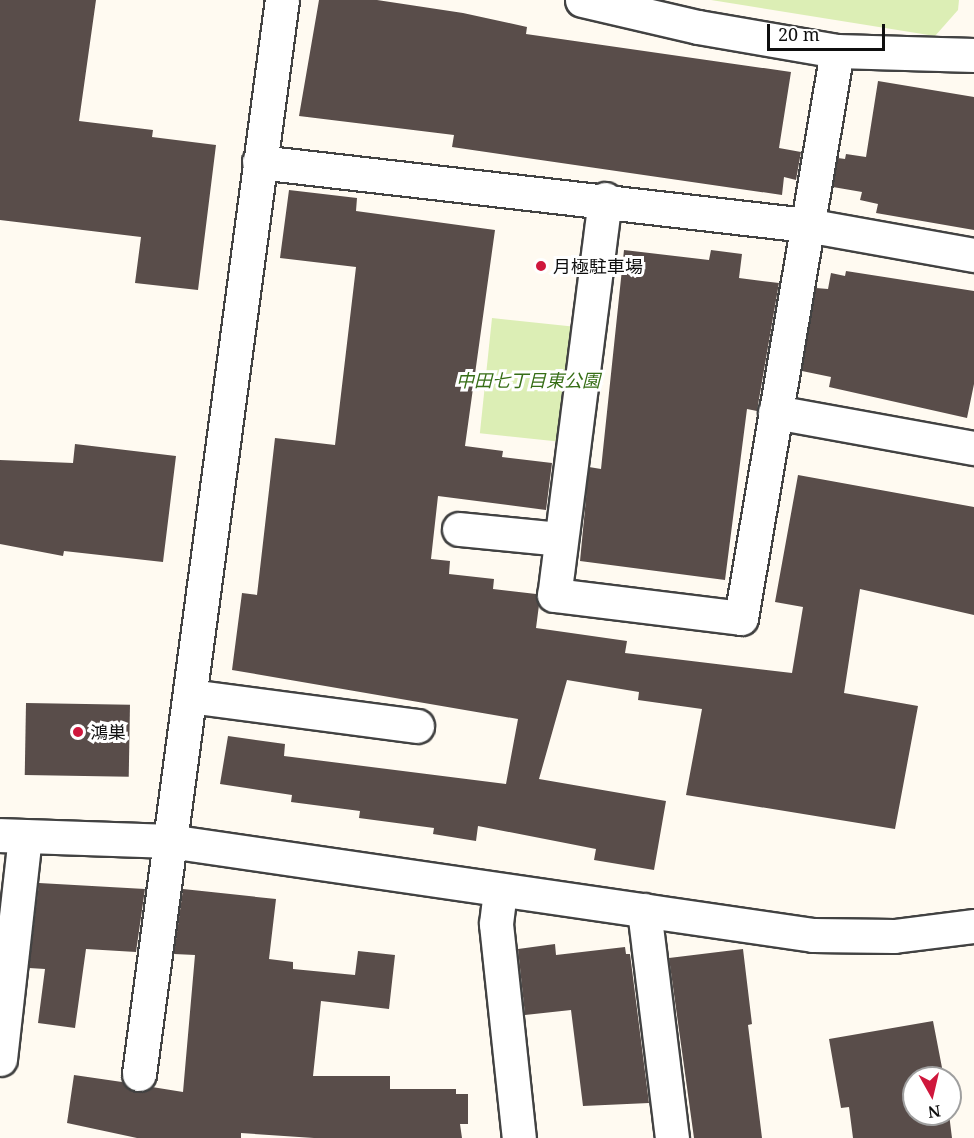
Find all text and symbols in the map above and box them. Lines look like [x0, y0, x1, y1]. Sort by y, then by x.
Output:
scale bar [770, 12, 888, 50]
text: 20 m [778, 22, 820, 46]
place label: 月極駐車場 [553, 255, 643, 277]
marker: 月極駐車場 [534, 259, 548, 273]
park label: 中田七丁目東公園 [456, 369, 600, 391]
place label: 鴻巣 [90, 721, 126, 743]
marker: 鴻巣 [71, 725, 85, 739]
north arrow [902, 1066, 962, 1126]
text: N [926, 1100, 942, 1124]

